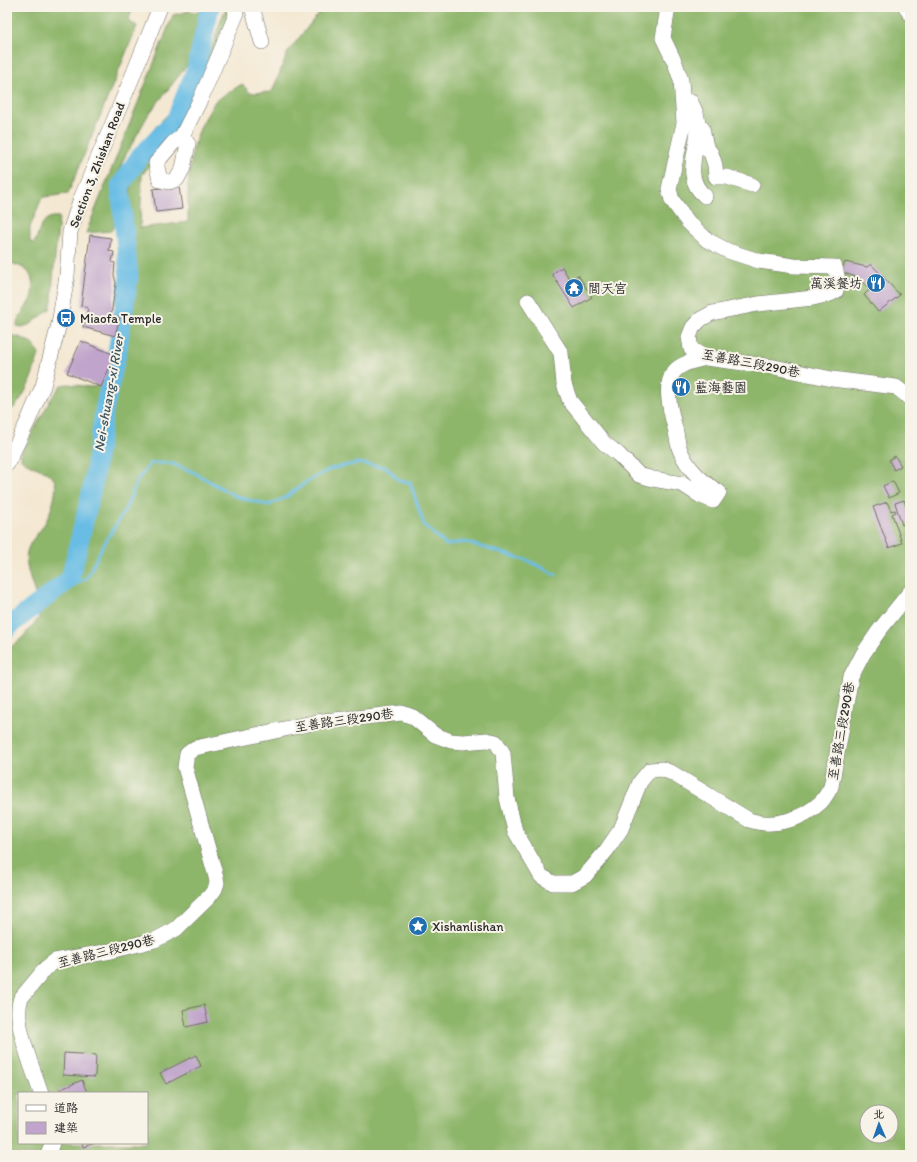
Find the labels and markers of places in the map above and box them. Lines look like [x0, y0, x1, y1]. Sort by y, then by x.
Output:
restaurant icon: 萬溪餐坊 [865, 272, 887, 294]
place label: 萬溪餐坊 [810, 276, 862, 291]
temple icon: 閭天宮 [563, 277, 585, 299]
place label: 閭天宮 [588, 281, 627, 296]
bus stop icon: Miaofa Temple [55, 307, 77, 329]
place label: Miaofa Temple [80, 311, 162, 326]
restaurant icon: 藍海藝園 [670, 376, 692, 398]
place label: 藍海藝園 [695, 380, 747, 395]
place icon: Xishanlishan [407, 915, 429, 937]
place label: Xishanlishan [432, 919, 504, 934]

